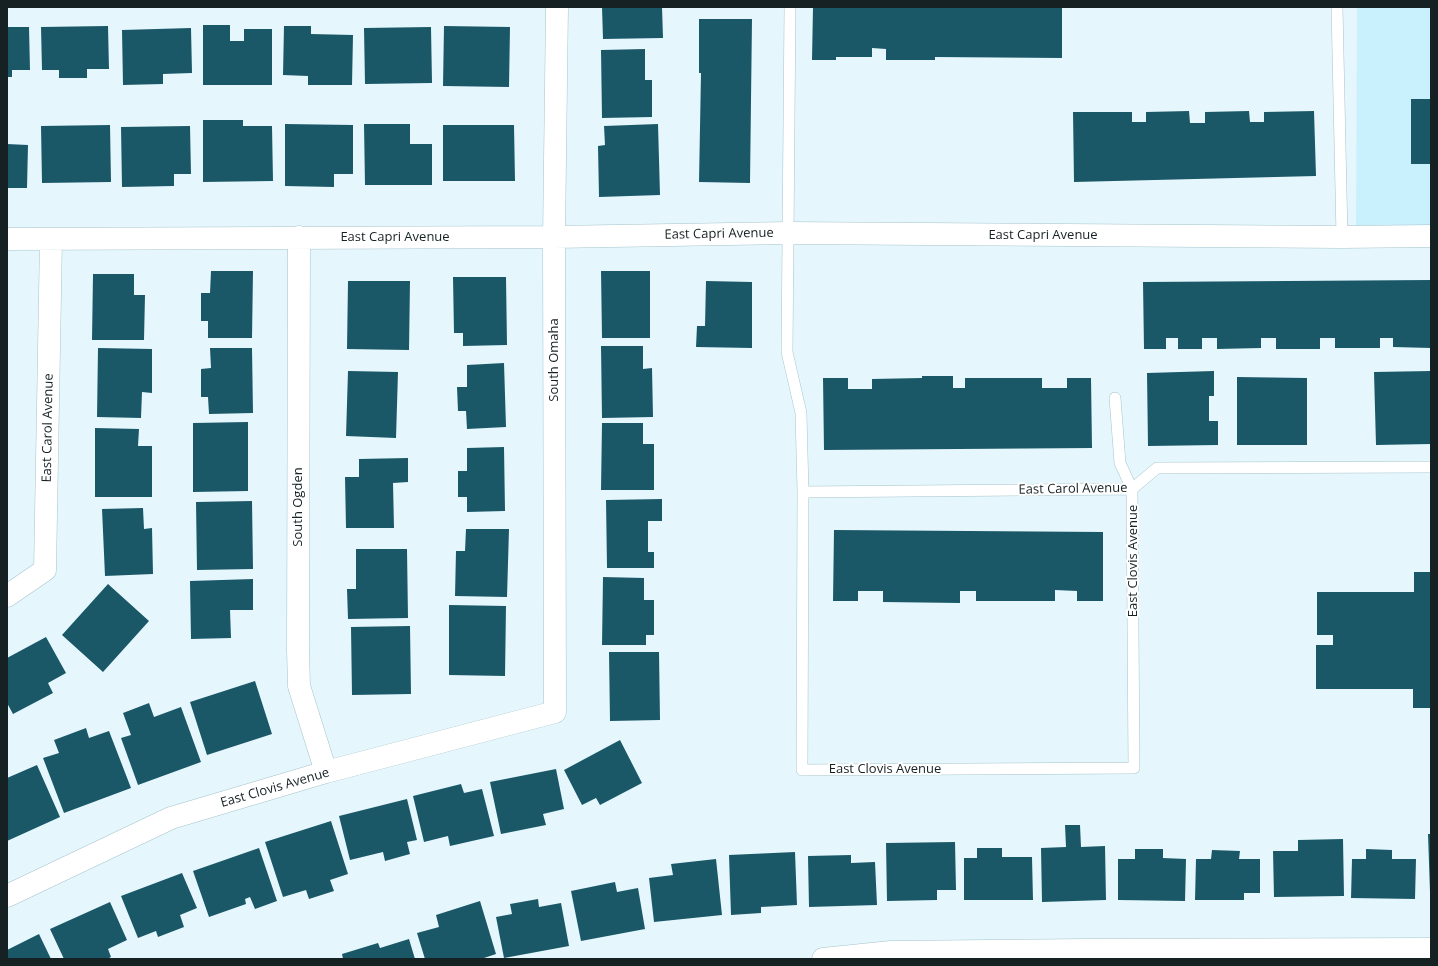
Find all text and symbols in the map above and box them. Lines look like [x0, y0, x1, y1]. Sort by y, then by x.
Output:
street label: East Capri Avenue [664, 225, 774, 243]
street label: East Capri Avenue [988, 227, 1098, 243]
street label: East Capri Avenue [340, 229, 450, 245]
street label: South Omaha [546, 318, 562, 402]
street label: East Carol Avenue [39, 373, 57, 483]
street label: South Ogden [290, 467, 306, 547]
street label: East Carol Avenue [1018, 480, 1128, 498]
street label: East Clovis Avenue [1125, 505, 1141, 617]
street label: East Clovis Avenue [829, 761, 941, 777]
street label: East Clovis Avenue [219, 765, 331, 811]

